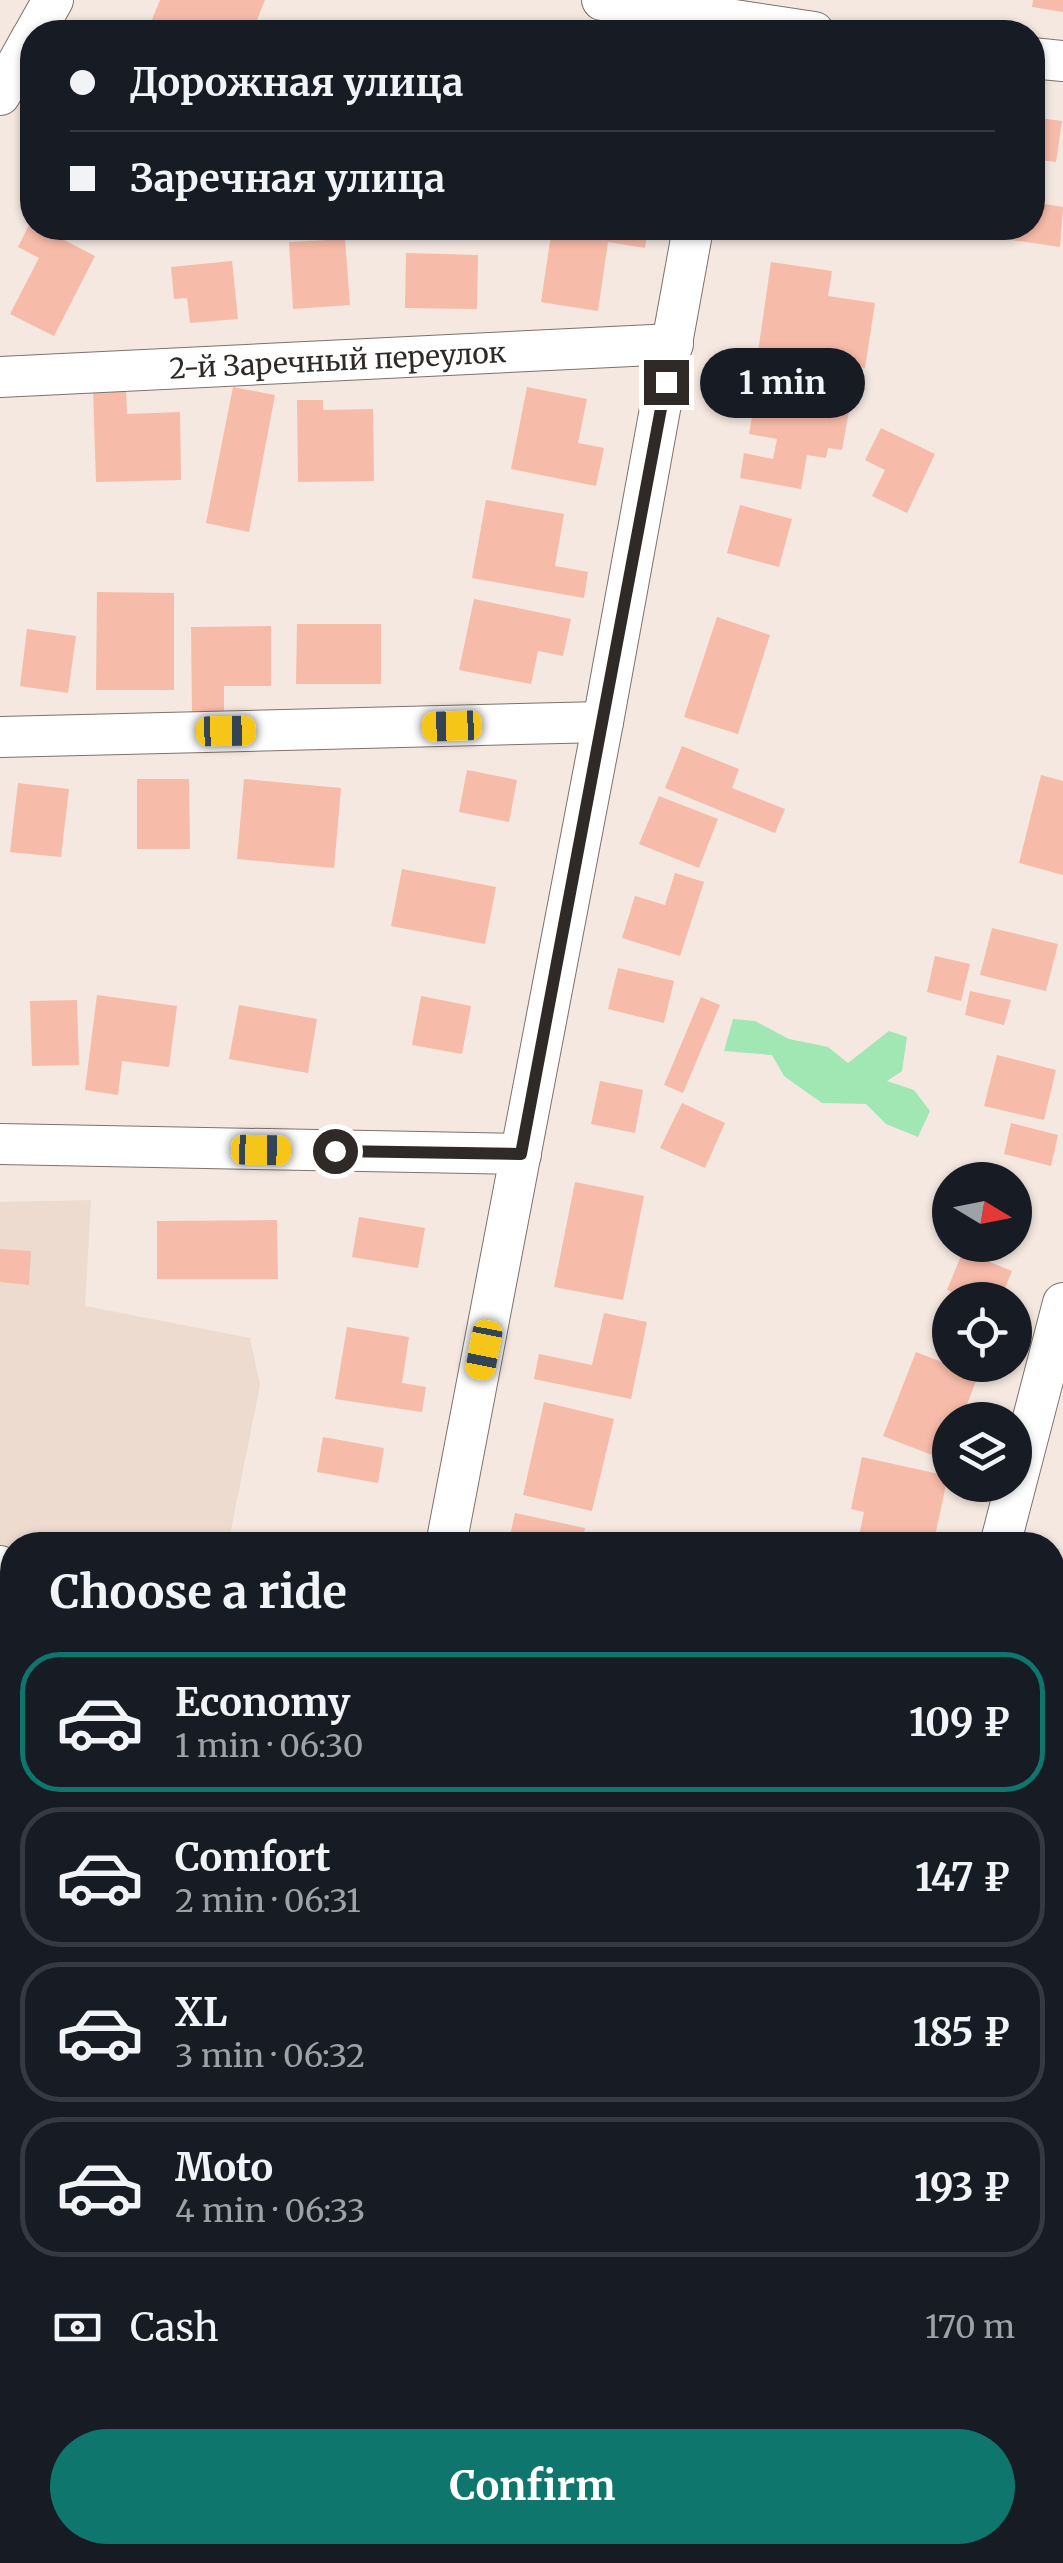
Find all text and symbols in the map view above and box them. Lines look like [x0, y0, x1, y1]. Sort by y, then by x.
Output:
text: Дорожная улица [130, 59, 463, 106]
text: Заречная улица [130, 155, 445, 202]
street label: 2-й Заречный переулок [168, 334, 507, 387]
callout: 1 min [701, 347, 866, 417]
route end [644, 360, 689, 405]
text: 1 min [739, 363, 826, 403]
car [421, 710, 483, 742]
car [196, 715, 256, 747]
route start [313, 1129, 358, 1174]
car [231, 1134, 291, 1166]
north arrow [932, 1162, 1032, 1262]
map controls [932, 1162, 1032, 1502]
button: locate [932, 1282, 1032, 1382]
car [464, 1318, 504, 1382]
button: layers [932, 1402, 1032, 1502]
text: Choose a ride [50, 1564, 347, 1620]
icon: car [55, 1677, 145, 1767]
text: Economy [175, 1679, 350, 1726]
text: 109 ₽ [909, 1699, 1010, 1746]
text: 1 min · 06:30 [175, 1726, 363, 1766]
icon: car [55, 1832, 145, 1922]
text: Comfort [175, 1834, 331, 1881]
text: 147 ₽ [915, 1854, 1010, 1901]
text: 2 min · 06:31 [175, 1881, 361, 1921]
icon: car [55, 1987, 145, 2077]
text: XL [175, 1989, 227, 2036]
text: 185 ₽ [913, 2009, 1010, 2056]
text: 3 min · 06:32 [175, 2036, 365, 2076]
icon: car [55, 2142, 145, 2232]
text: Moto [175, 2144, 273, 2191]
text: 193 ₽ [914, 2164, 1010, 2211]
text: 4 min · 06:33 [175, 2191, 365, 2231]
icon: cash [50, 2300, 105, 2355]
text: Cash [130, 2304, 219, 2351]
text: 170 m [925, 2307, 1015, 2347]
button: Confirm [50, 2429, 1015, 2544]

